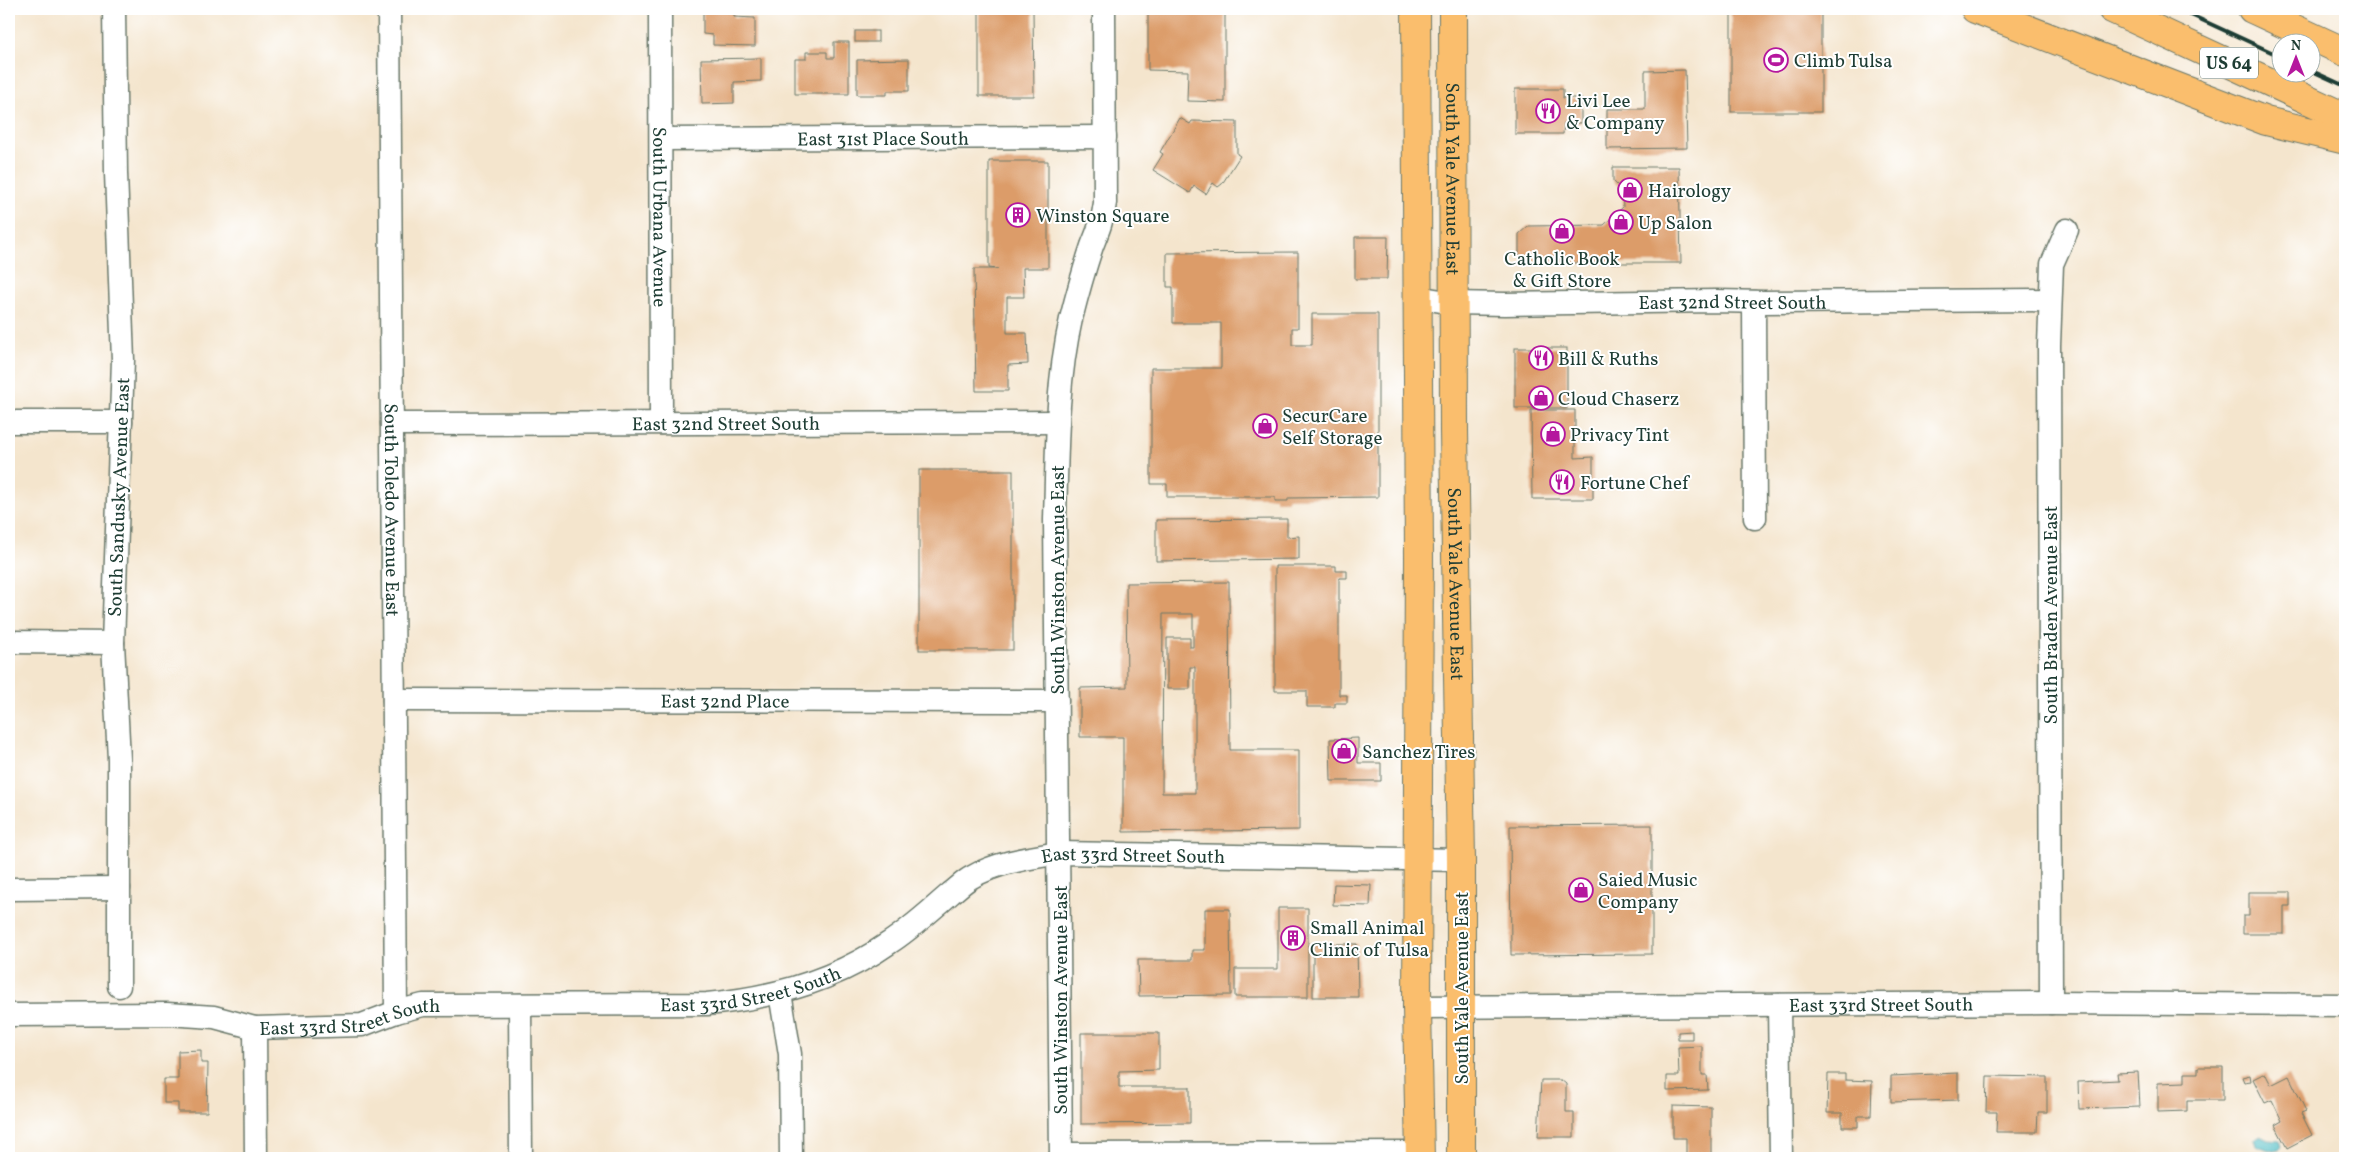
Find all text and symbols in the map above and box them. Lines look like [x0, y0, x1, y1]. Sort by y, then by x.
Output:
north arrow [2272, 32, 2322, 82]
text: N [2291, 37, 2301, 56]
sports icon: Climb Tulsa [1763, 47, 1789, 73]
road number: US 64 [2200, 48, 2258, 78]
place label: Climb Tulsa [1794, 49, 1892, 75]
street label: South Yale Avenue East [1438, 82, 1465, 276]
place label: Livi Lee & Company [1566, 89, 1664, 137]
restaurant icon: Livi Lee & Company [1535, 98, 1561, 124]
street label: South Urbana Avenue [645, 127, 672, 307]
street label: East 31st Place South [797, 127, 969, 153]
shop icon: Hairology [1617, 177, 1643, 203]
place label: Hairology [1648, 179, 1731, 205]
building icon: Winston Square [1005, 202, 1031, 228]
place label: Winston Square [1036, 204, 1169, 230]
shop icon: Up Salon [1608, 209, 1634, 235]
place label: Up Salon [1638, 211, 1713, 237]
shop icon: Catholic Book & Gift Store [1549, 218, 1575, 244]
place label: Catholic Book & Gift Store [1504, 247, 1620, 295]
street label: East 32nd Street South [1638, 290, 1827, 317]
restaurant icon: Bill & Ruths [1528, 345, 1554, 371]
place label: Bill & Ruths [1558, 347, 1658, 373]
street label: South Sandusky Avenue East [103, 377, 137, 617]
shop icon: Cloud Chaserz [1528, 385, 1554, 411]
place label: Cloud Chaserz [1558, 387, 1679, 413]
street label: South Toledo Avenue East [377, 403, 404, 617]
place label: SecurCare Self Storage [1282, 404, 1383, 452]
street label: East 32nd Street South [632, 412, 820, 438]
shop icon: SecurCare Self Storage [1252, 413, 1278, 439]
shop icon: Privacy Tint [1540, 421, 1566, 447]
place label: Privacy Tint [1570, 423, 1670, 449]
street label: South Winston Avenue East [1046, 465, 1072, 695]
restaurant icon: Fortune Chef [1549, 469, 1575, 495]
place label: Fortune Chef [1580, 471, 1690, 497]
street label: South Yale Avenue East [1440, 487, 1469, 681]
street label: South Braden Avenue East [2039, 505, 2065, 724]
street label: East 32nd Place [660, 689, 790, 716]
shop icon: Sanchez Tires [1331, 738, 1357, 764]
place label: Sanchez Tires [1362, 740, 1475, 766]
street label: East 33rd Street South [1039, 842, 1225, 871]
place label: Saied Music Company [1598, 868, 1698, 916]
shop icon: Saied Music Company [1568, 877, 1594, 903]
street label: South Winston Avenue East [1049, 885, 1075, 1115]
street label: South Yale Avenue East [1450, 891, 1476, 1084]
place label: Small Animal Clinic of Tulsa [1310, 916, 1429, 964]
building icon: Small Animal Clinic of Tulsa [1280, 925, 1306, 951]
street label: East 33rd Street South [660, 961, 846, 1019]
street label: East 33rd Street South [1789, 992, 1973, 1020]
street label: East 33rd Street South [259, 994, 440, 1043]

